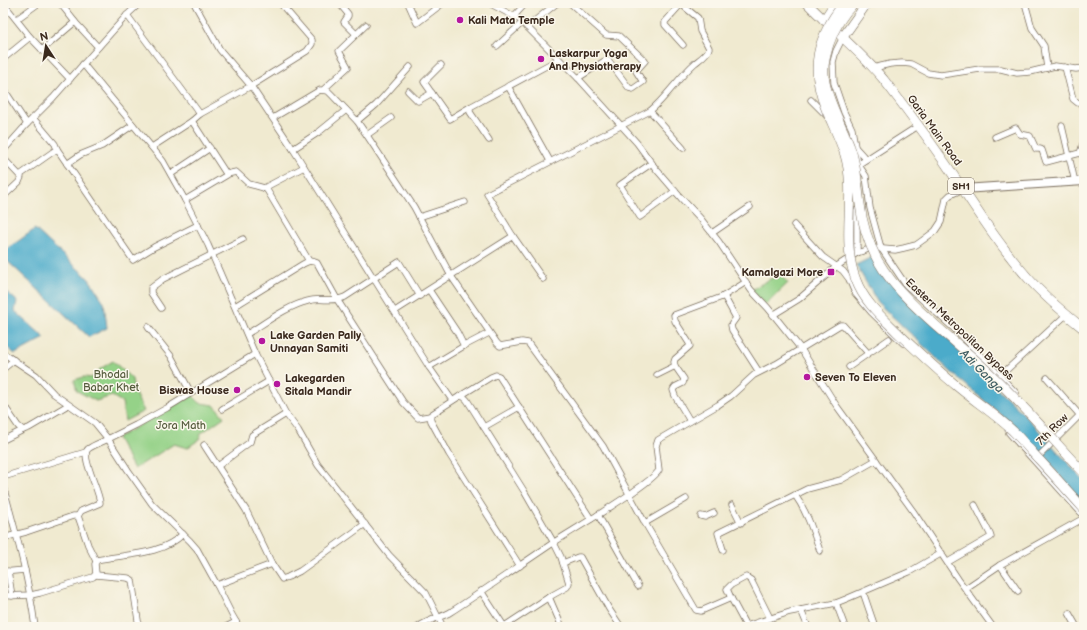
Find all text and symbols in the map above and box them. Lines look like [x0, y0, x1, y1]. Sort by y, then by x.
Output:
place label: Kali Mata Temple [468, 14, 555, 27]
marker: Kali Mata Temple [455, 15, 465, 25]
north arrow [26, 26, 66, 66]
text: N [39, 29, 49, 44]
place label: Laskarpur Yoga And Physiotherapy [548, 47, 641, 73]
marker: Laskarpur Yoga And Physiotherapy [536, 54, 546, 64]
street label: Garia Main Road [905, 92, 965, 168]
road number: SH1 [948, 178, 974, 194]
place label: Kamalgazi More [741, 266, 823, 279]
marker: Kamalgazi More [826, 267, 836, 277]
street label: Eastern Metropolitan Bypass [903, 276, 1017, 383]
place label: Lake Garden Pally Unnayan Samiti [270, 329, 361, 355]
marker: Lake Garden Pally Unnayan Samiti [257, 336, 267, 346]
water label: Adi Ganga [956, 346, 1007, 397]
park label: Bhodal Babar Khet [83, 368, 140, 394]
place label: Seven To Eleven [815, 371, 896, 384]
place label: Lakegarden Sitala Mandir [285, 372, 352, 398]
marker: Seven To Eleven [802, 372, 812, 382]
marker: Lakegarden Sitala Mandir [272, 379, 282, 389]
place label: Biswas House [159, 384, 229, 397]
marker: Biswas House [232, 385, 242, 395]
street label: 7th Row [1034, 410, 1071, 448]
park label: Jora Math [156, 419, 206, 432]

